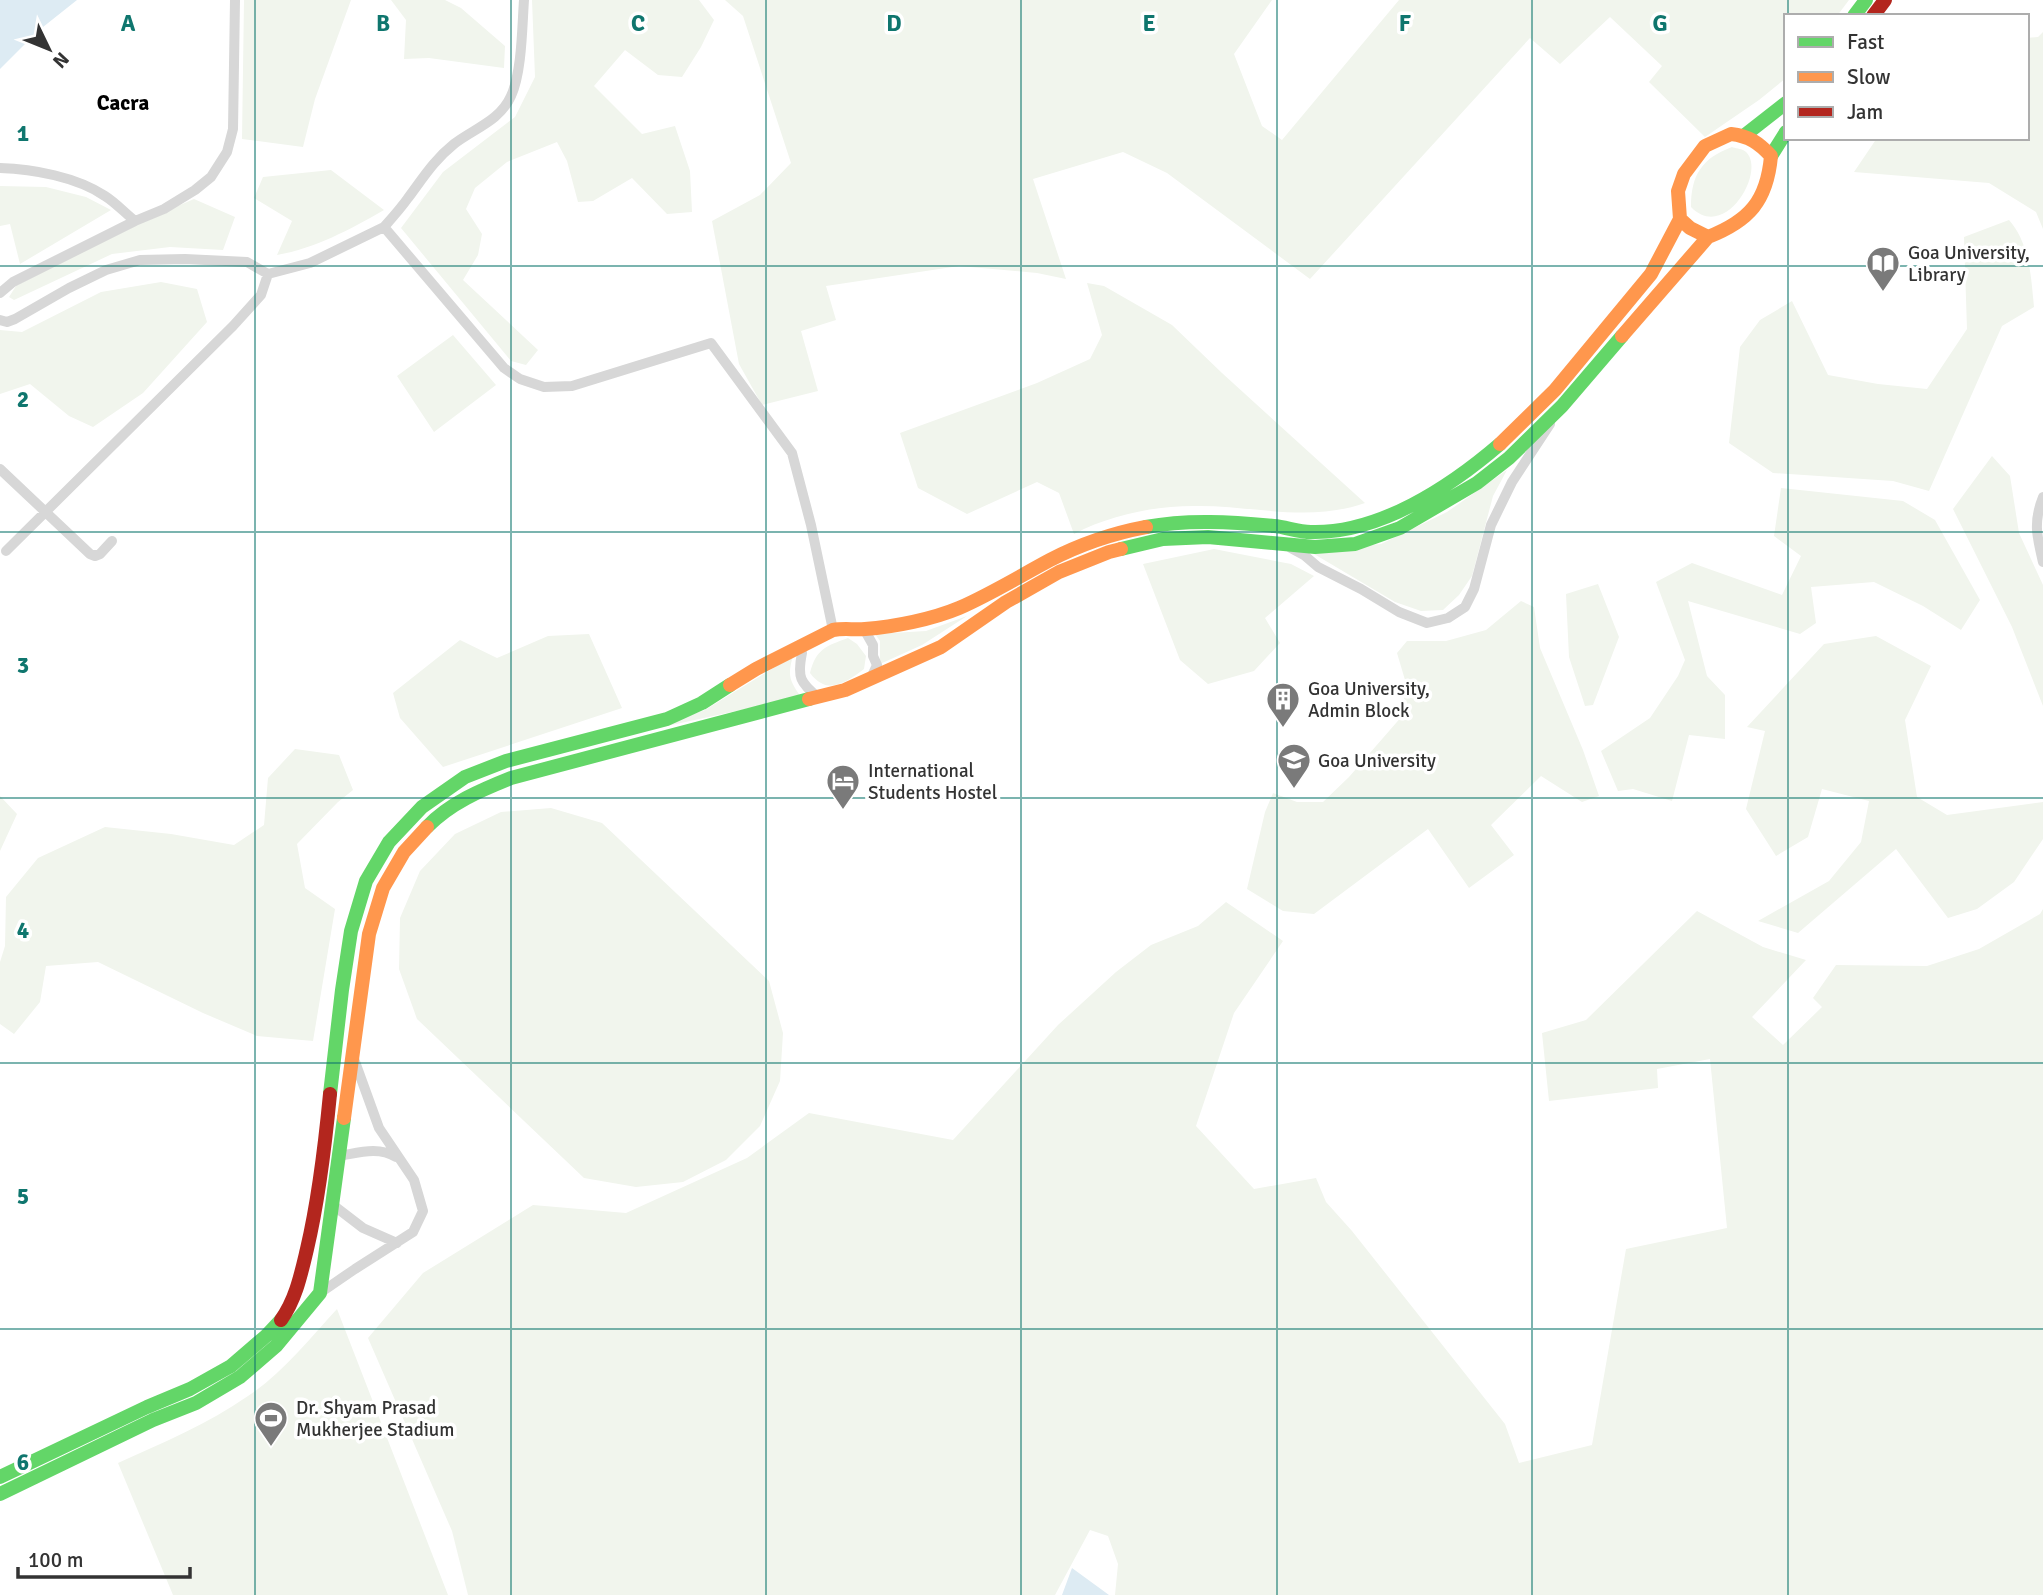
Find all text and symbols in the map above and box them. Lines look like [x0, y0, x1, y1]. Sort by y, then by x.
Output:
text: A [121, 9, 136, 38]
text: B [376, 9, 390, 38]
text: C [631, 9, 645, 38]
text: D [886, 9, 902, 38]
text: E [1142, 9, 1156, 38]
text: F [1399, 9, 1411, 38]
text: G [1652, 9, 1668, 38]
north arrow [14, 14, 84, 84]
legend [1784, 14, 2029, 140]
text: Fast [1847, 29, 1884, 55]
text: N [47, 47, 74, 73]
text: Slow [1847, 64, 1891, 90]
district label: Cacra [97, 90, 149, 116]
text: Jam [1847, 99, 1883, 125]
text: 1 [17, 119, 29, 148]
place label: Goa University, Library [1908, 241, 2030, 287]
library icon: Goa University, Library [1864, 244, 1902, 293]
text: 2 [17, 385, 29, 414]
text: 3 [17, 651, 29, 680]
place label: Goa University, Admin Block [1308, 677, 1430, 723]
building icon: Goa University, Admin Block [1264, 680, 1302, 729]
school or university icon: Goa University [1275, 741, 1313, 790]
place label: Goa University [1318, 749, 1436, 773]
place label: International Students Hostel [868, 759, 997, 805]
hotel icon: International Students Hostel [824, 762, 862, 811]
text: 4 [17, 916, 29, 945]
text: 5 [17, 1182, 29, 1211]
place label: Dr. Shyam Prasad Mukherjee Stadium [296, 1396, 454, 1442]
sports icon: Dr. Shyam Prasad Mukherjee Stadium [252, 1399, 290, 1448]
text: 6 [17, 1448, 29, 1477]
scale bar [18, 1536, 189, 1580]
text: 100 m [28, 1547, 83, 1573]

